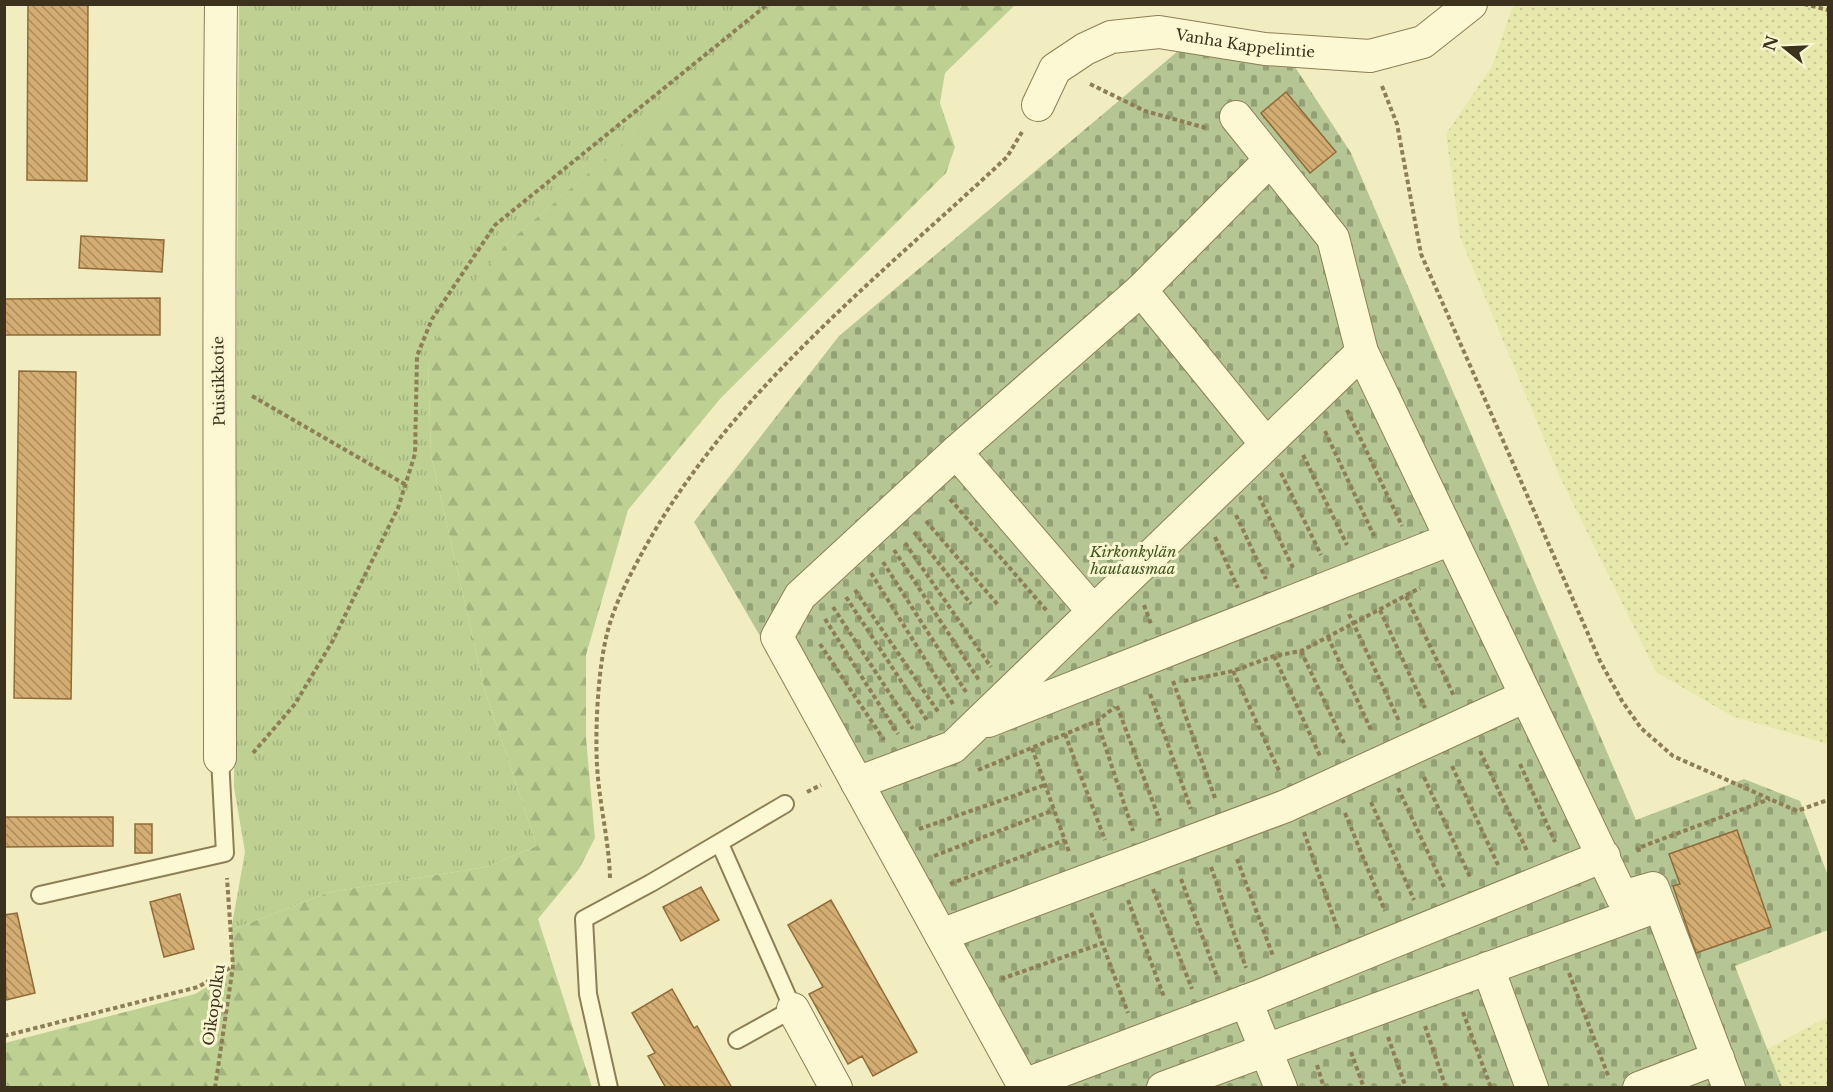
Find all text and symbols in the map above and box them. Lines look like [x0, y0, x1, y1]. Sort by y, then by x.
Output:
north arrow [1755, 18, 1815, 78]
street label: Vanha Kappelintie [1173, 25, 1316, 61]
text: N [1759, 33, 1783, 54]
street label: Puistikkotie [208, 336, 229, 426]
park label: Kirkonkylän hautausmaa [1089, 542, 1176, 578]
street label: Oikopolku [198, 963, 229, 1047]

